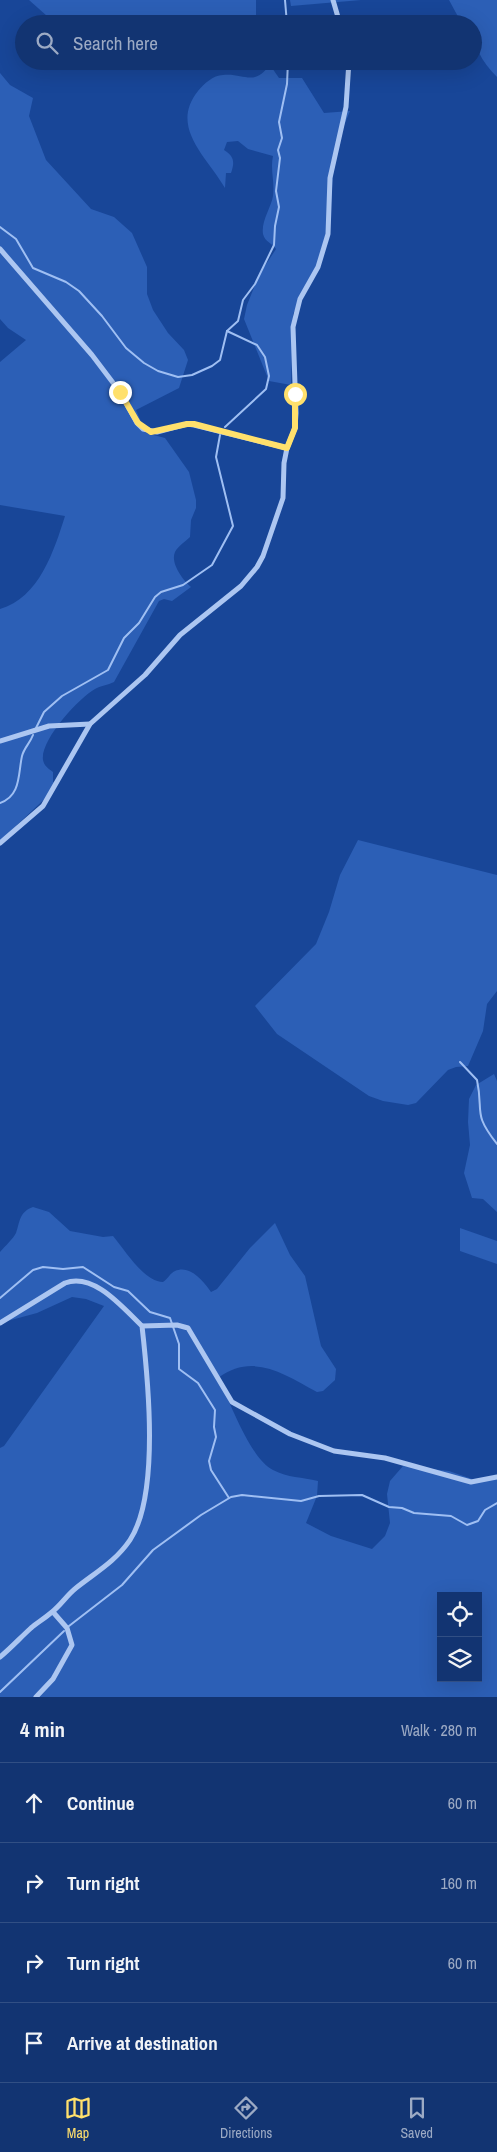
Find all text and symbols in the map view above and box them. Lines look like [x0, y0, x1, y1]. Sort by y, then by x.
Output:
search box [15, 15, 482, 70]
icon: search [33, 29, 61, 57]
text: Search here [73, 30, 158, 56]
route end [109, 381, 132, 404]
route start [284, 383, 307, 406]
map controls [437, 1592, 482, 1682]
button: locate [437, 1592, 482, 1637]
button: layers [437, 1637, 482, 1682]
text: 4 min [20, 1715, 65, 1744]
text: Walk · 280 m [401, 1719, 477, 1741]
icon: ahead [20, 1789, 48, 1817]
text: Continue [67, 1790, 135, 1816]
text: 60 m [448, 1792, 477, 1814]
icon: right [20, 1869, 48, 1897]
text: Turn right [67, 1870, 139, 1896]
text: 160 m [441, 1872, 477, 1894]
icon: right [20, 1949, 48, 1977]
text: Turn right [67, 1950, 139, 1976]
text: 60 m [448, 1952, 477, 1974]
icon: arrive [20, 2029, 48, 2057]
text: Arrive at destination [67, 2030, 218, 2056]
tab: Map [64, 2094, 92, 2142]
tab: Directions [220, 2094, 272, 2142]
tab: Saved [400, 2094, 433, 2142]

